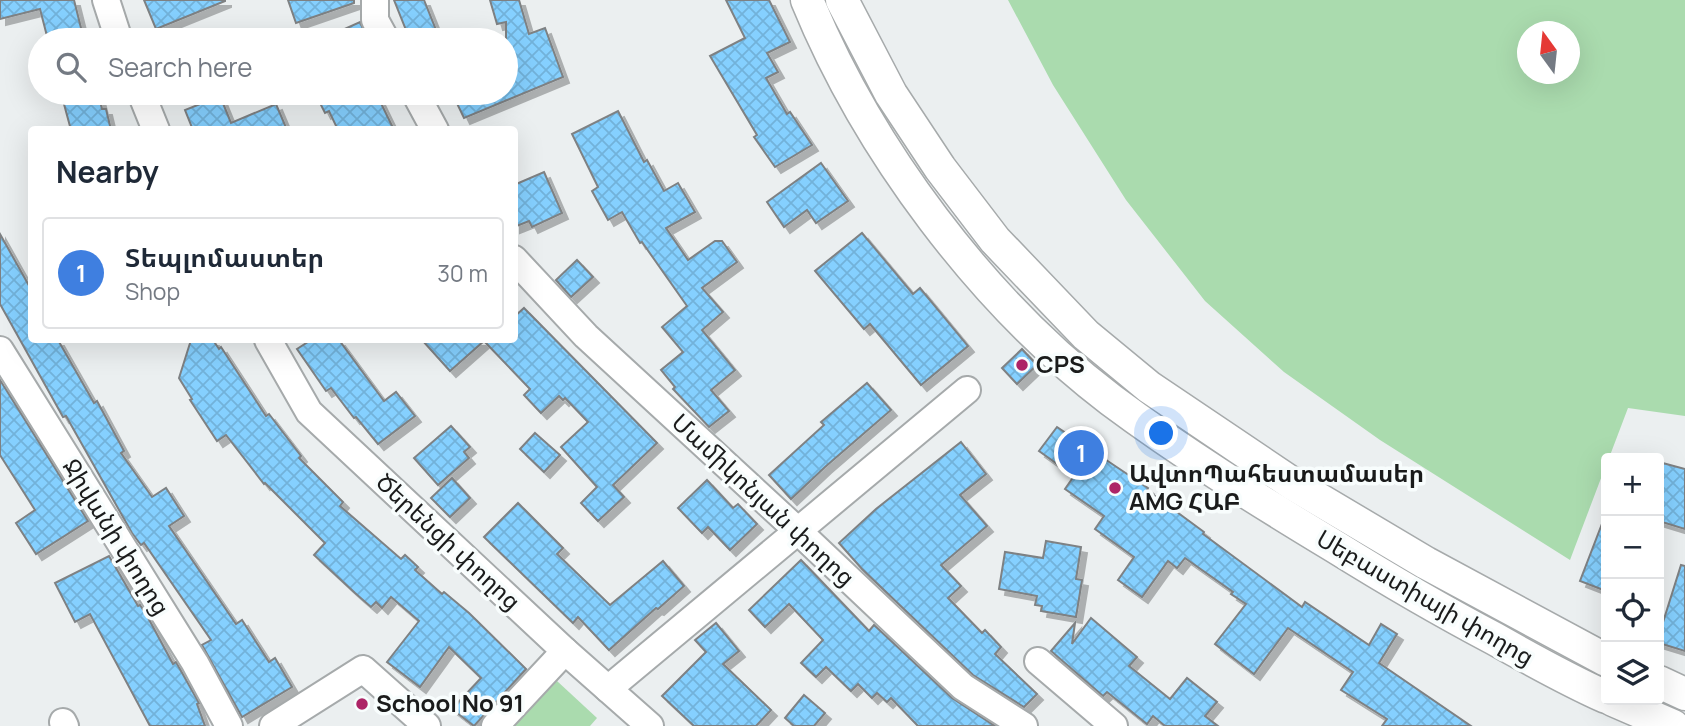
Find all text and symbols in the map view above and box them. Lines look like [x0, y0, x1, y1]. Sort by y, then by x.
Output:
north arrow [1517, 21, 1580, 84]
search box [28, 28, 518, 105]
icon: search [52, 48, 90, 86]
text: Search here [108, 49, 253, 85]
text: Nearby [56, 151, 159, 192]
text: Տեպլոմաստեր [125, 239, 324, 275]
text: 1 [76, 257, 86, 289]
text: 30 m [437, 257, 488, 289]
text: Shop [125, 275, 180, 307]
place label: CPS [1036, 347, 1085, 380]
marker: CPS [1014, 357, 1030, 373]
street label: Մամիկոնյան փողոց [665, 405, 863, 593]
your location [1144, 416, 1178, 450]
pin: 1 [1058, 427, 1104, 479]
street label: Ջիվանի փողոց [56, 452, 179, 621]
map controls [1601, 453, 1664, 705]
button: + [1601, 453, 1664, 516]
place label: ԱվտոՊահեստամասեր AMG ՀԱԲ [1129, 456, 1424, 517]
street label: Ծերենցի փողոց [369, 465, 529, 617]
marker: ԱվտոՊահեստամասեր AMG ՀԱԲ [1107, 480, 1123, 496]
button: − [1601, 516, 1664, 579]
street label: Սեբաստիայի փողոց [1311, 521, 1540, 672]
button: locate [1601, 579, 1664, 642]
button: layers [1601, 642, 1664, 705]
place label: School No 91 [376, 686, 524, 719]
marker: School No 91 [354, 696, 370, 712]

